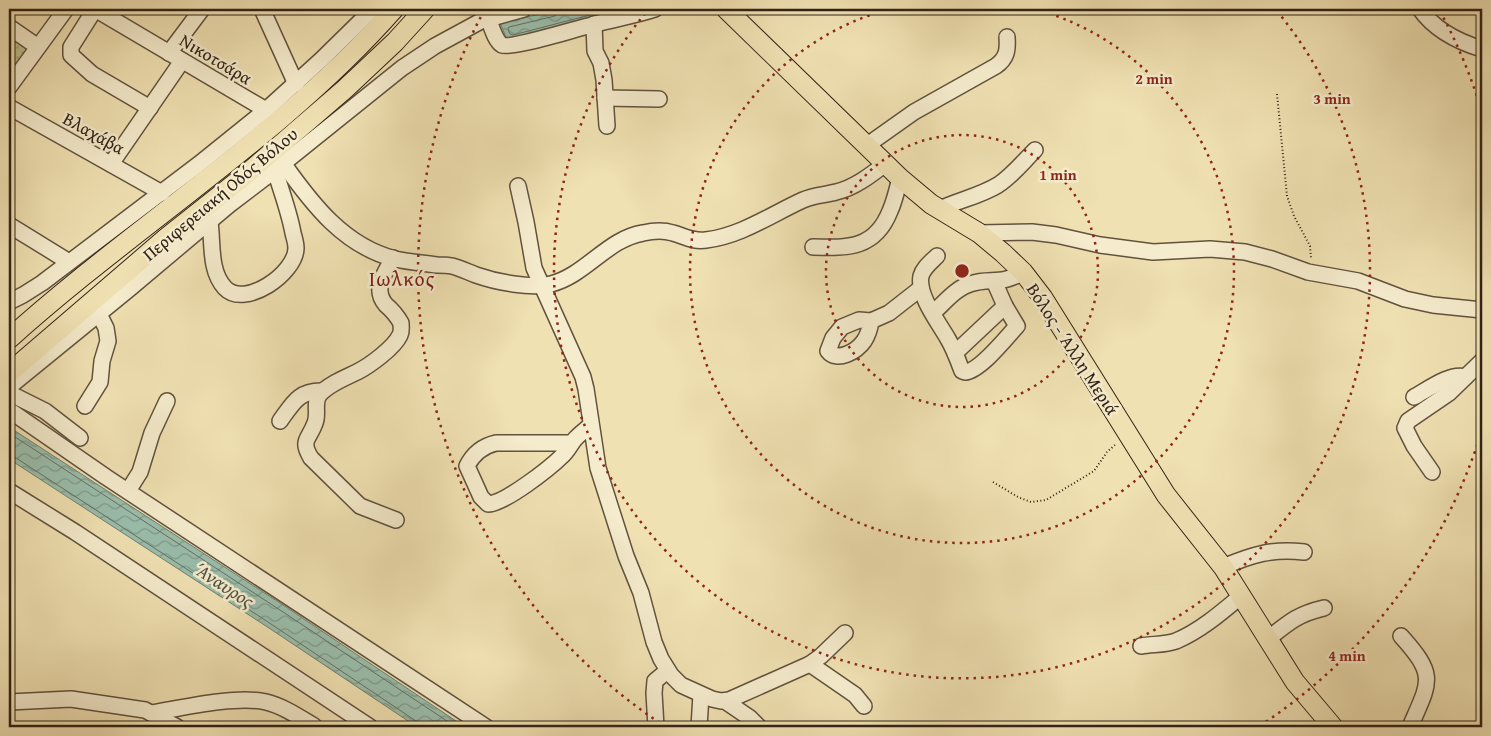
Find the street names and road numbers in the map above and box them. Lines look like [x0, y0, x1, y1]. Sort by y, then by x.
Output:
street label: Νικοτσάρα [175, 27, 258, 91]
street label: Βλαχάβα [58, 105, 130, 161]
street label: Περιφερειακή Οδός Βόλου [136, 121, 304, 267]
street label: Βόλος - Άλλη Μεριά [1020, 278, 1126, 420]

